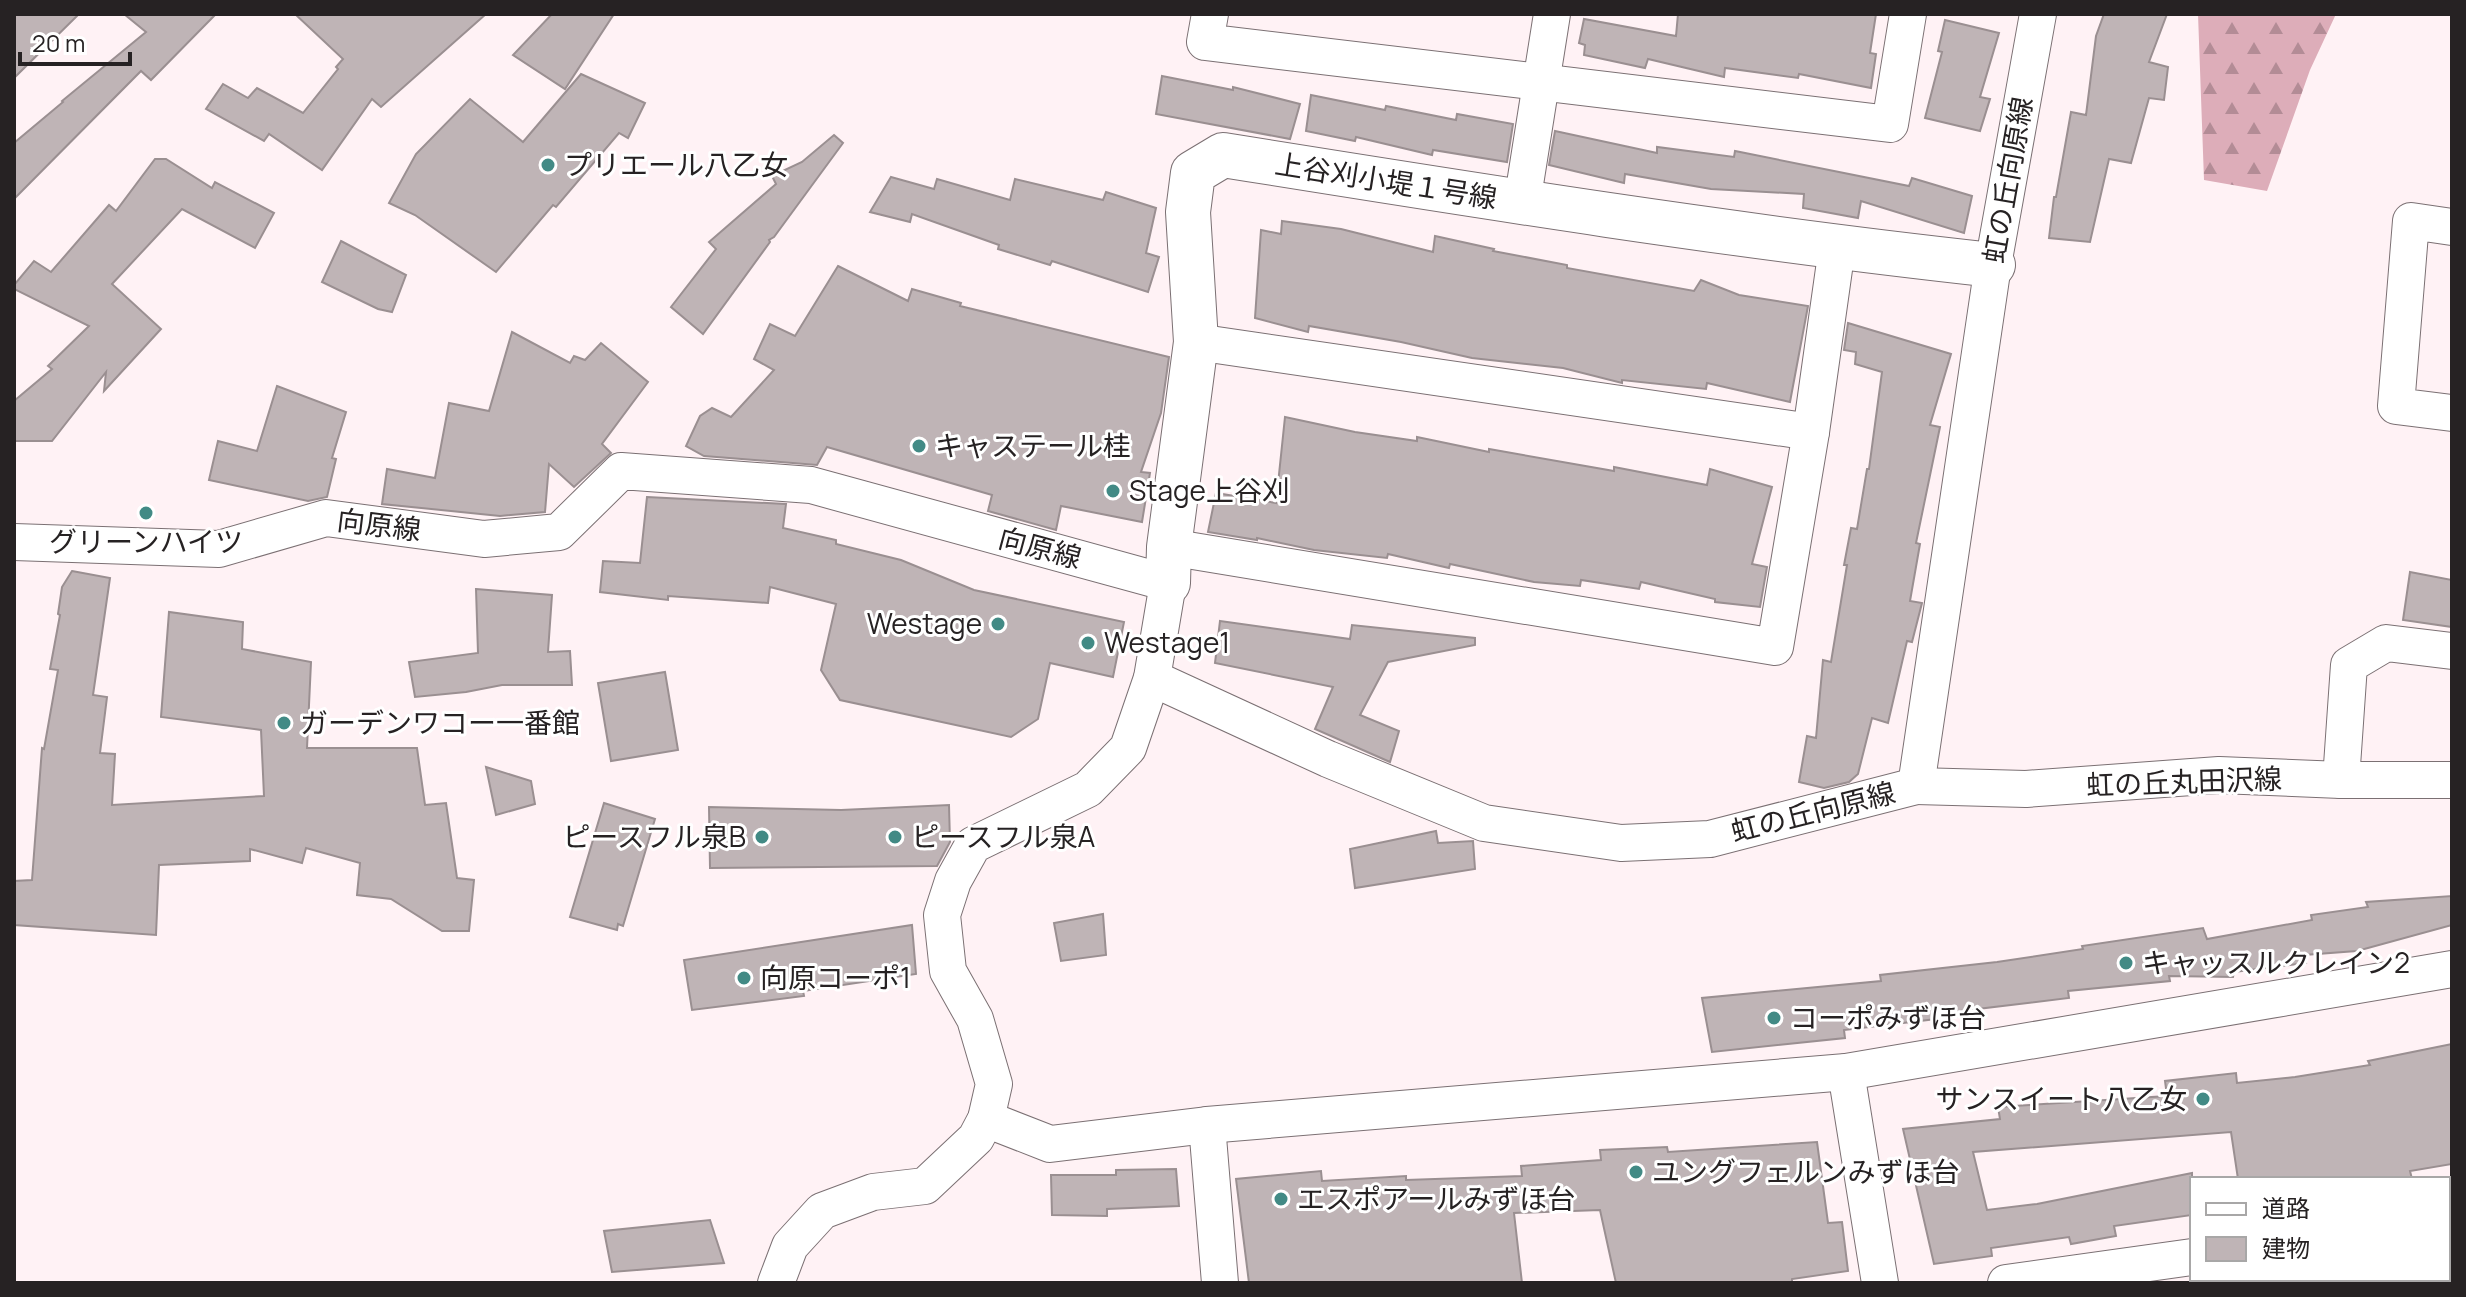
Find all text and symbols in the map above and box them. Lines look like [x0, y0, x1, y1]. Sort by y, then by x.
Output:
scale bar [20, 16, 130, 66]
text: 20 m [32, 26, 85, 59]
street label: 虹の丘向原線 [1974, 94, 2040, 266]
street label: 上谷刈小堤１号線 [1273, 144, 1500, 216]
place label: プリエール八乙女 [564, 145, 788, 183]
marker: プリエール八乙女 [539, 156, 557, 174]
place label: キャステール桂 [935, 426, 1131, 464]
marker: キャステール桂 [910, 437, 928, 455]
place label: Stage上谷刈 [1129, 471, 1290, 509]
marker: Stage上谷刈 [1104, 482, 1122, 500]
street label: 向原線 [335, 500, 423, 548]
marker: グリーンハイツ [137, 504, 155, 522]
street label: 向原線 [995, 518, 1086, 576]
place label: グリーンハイツ [49, 522, 243, 560]
place label: Westage [867, 604, 982, 642]
marker: Westage [989, 615, 1007, 633]
place label: Westage1 [1104, 623, 1230, 661]
marker: Westage1 [1079, 634, 1097, 652]
place label: ガーデンワコー一番館 [300, 703, 580, 741]
marker: ガーデンワコー一番館 [275, 714, 293, 732]
street label: 虹の丘丸田沢線 [2085, 759, 2283, 803]
street label: 虹の丘向原線 [1727, 772, 1899, 850]
place label: ピースフル泉B [562, 817, 746, 855]
place label: ピースフル泉A [911, 817, 1096, 855]
marker: ピースフル泉B [753, 828, 771, 846]
marker: ピースフル泉A [886, 828, 904, 846]
place label: キャッスルクレイン2 [2142, 943, 2410, 981]
marker: キャッスルクレイン2 [2117, 954, 2135, 972]
place label: 向原コーポ1 [760, 958, 911, 996]
marker: 向原コーポ1 [735, 969, 753, 987]
place label: コーポみずほ台 [1790, 998, 1986, 1036]
marker: コーポみずほ台 [1765, 1009, 1783, 1027]
place label: サンスイート八乙女 [1936, 1079, 2187, 1117]
marker: サンスイート八乙女 [2194, 1090, 2212, 1108]
place label: ユングフェルンみずほ台 [1652, 1152, 1959, 1190]
marker: ユングフェルンみずほ台 [1627, 1163, 1645, 1181]
legend [2190, 1177, 2450, 1281]
place label: エスポアールみずほ台 [1297, 1179, 1575, 1217]
marker: エスポアールみずほ台 [1272, 1190, 1290, 1208]
text: 道路 [2262, 1191, 2310, 1224]
text: 建物 [2262, 1231, 2310, 1264]

